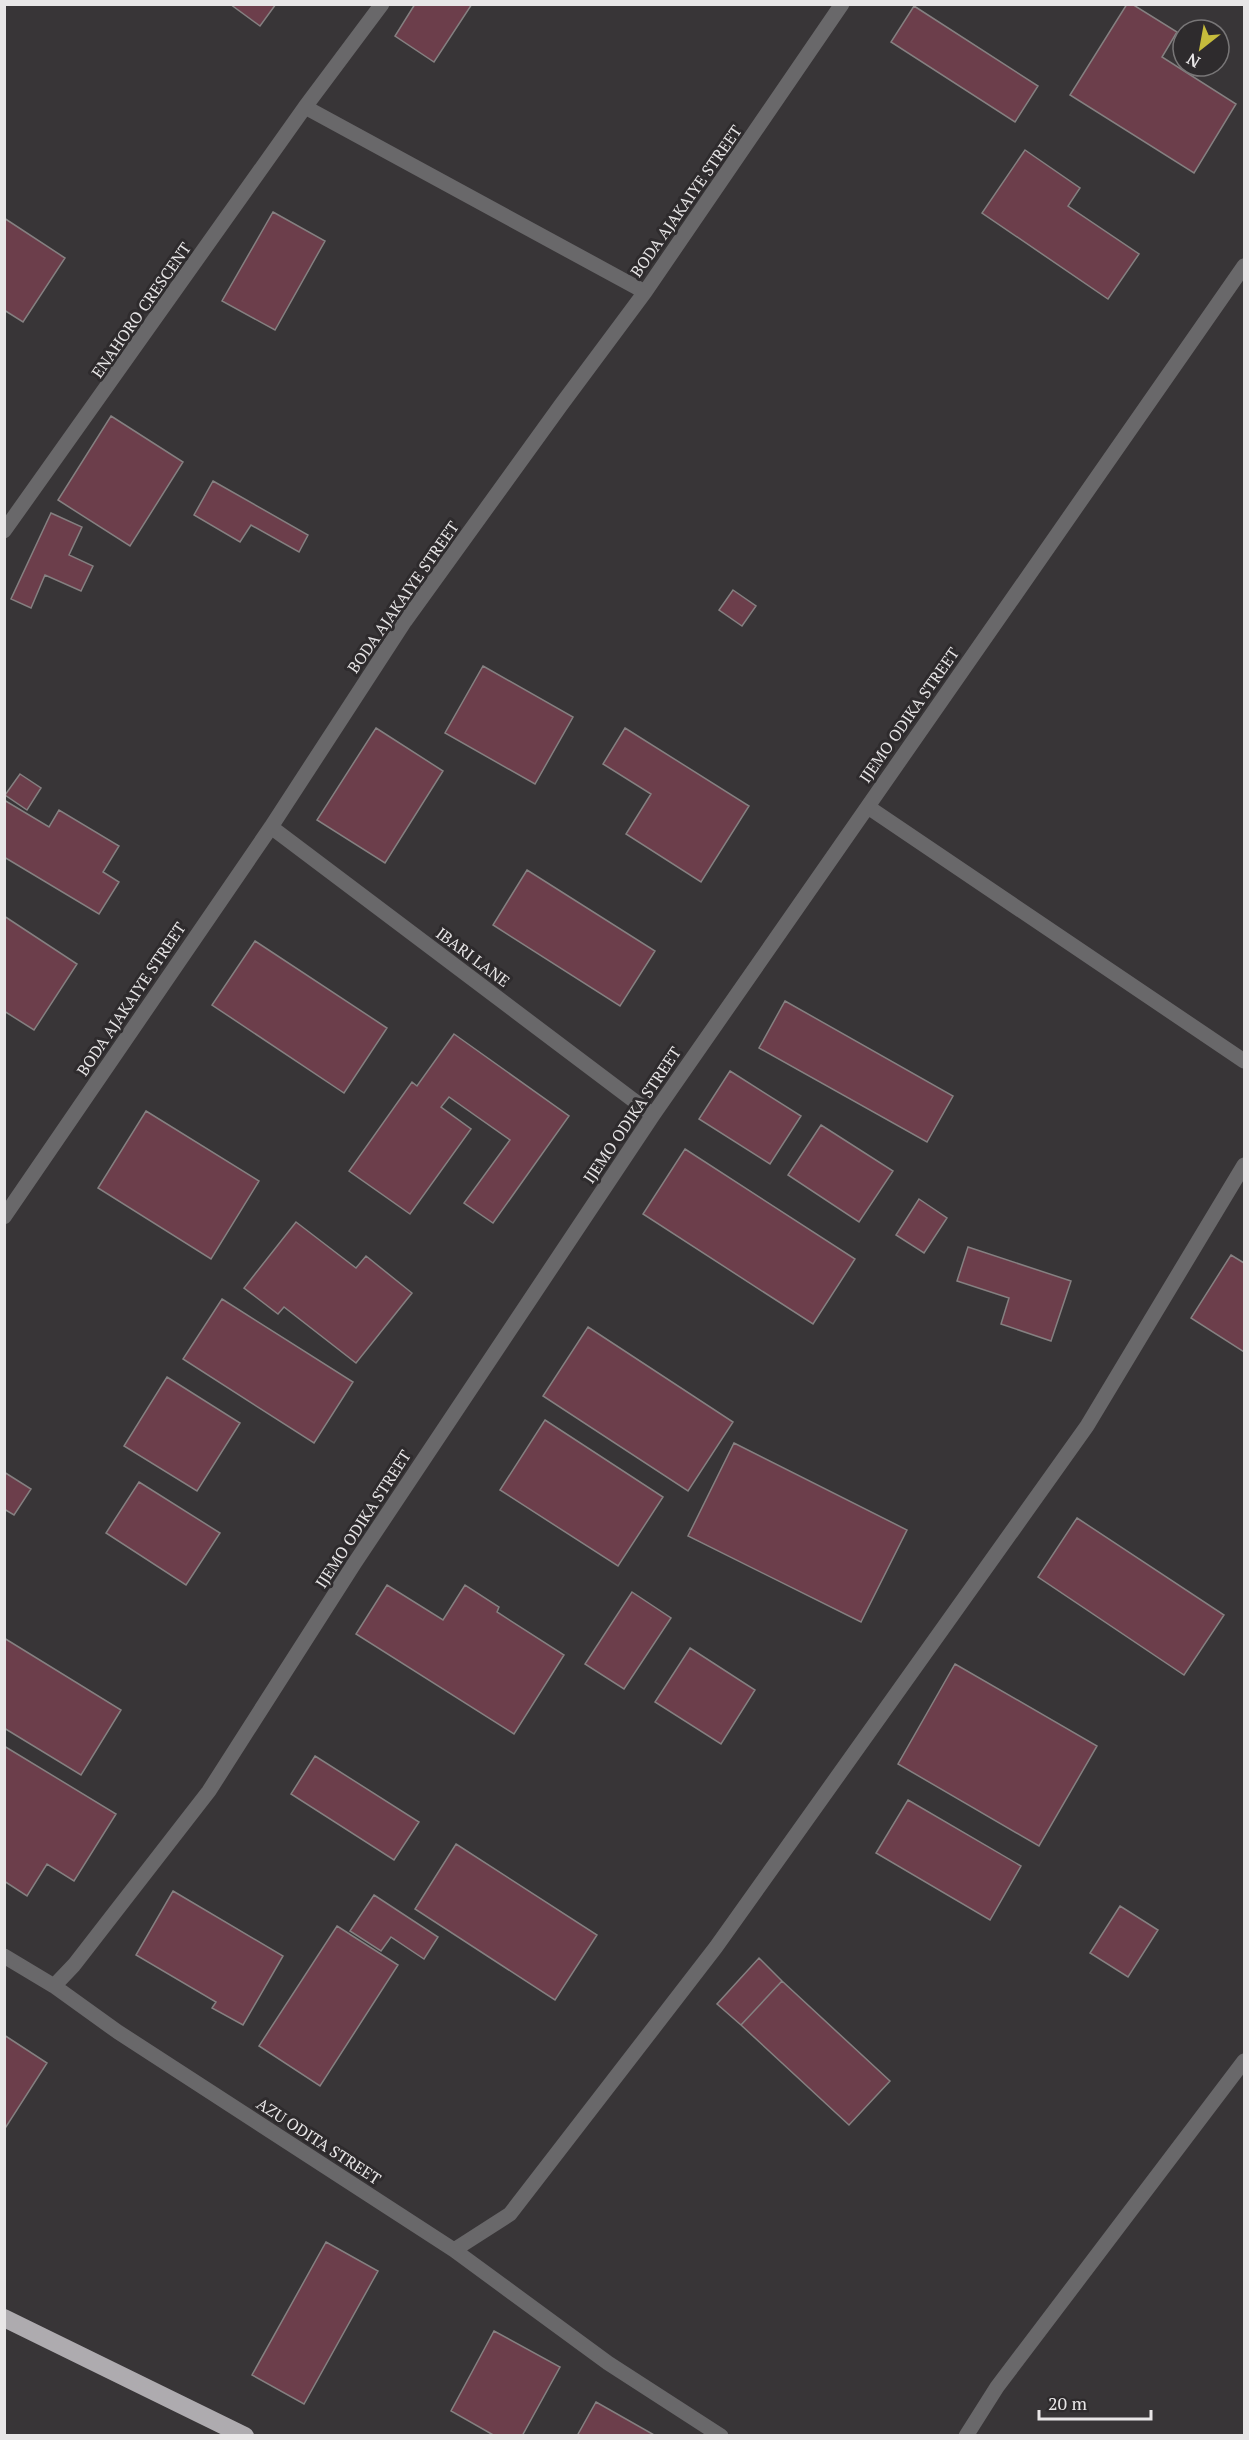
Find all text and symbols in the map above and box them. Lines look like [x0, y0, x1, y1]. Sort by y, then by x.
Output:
north arrow [1171, 18, 1231, 78]
text: N [1182, 48, 1204, 73]
street label: BODA AJAKAIYE STREET [625, 121, 747, 281]
street label: ENAHORO CRESCENT [86, 238, 196, 382]
street label: BODA AJAKAIYE STREET [342, 517, 464, 677]
street label: IJEMO ODIKA STREET [854, 643, 964, 787]
street label: BODA AJAKAIYE STREET [71, 918, 191, 1080]
street label: IBARI LANE [432, 922, 514, 992]
street label: IJEMO ODIKA STREET [578, 1042, 686, 1188]
street label: IJEMO ODIKA STREET [310, 1446, 416, 1592]
street label: AZU ODITA STREET [253, 2093, 386, 2190]
scale bar [1039, 2383, 1152, 2421]
text: 20 m [1048, 2391, 1088, 2415]

